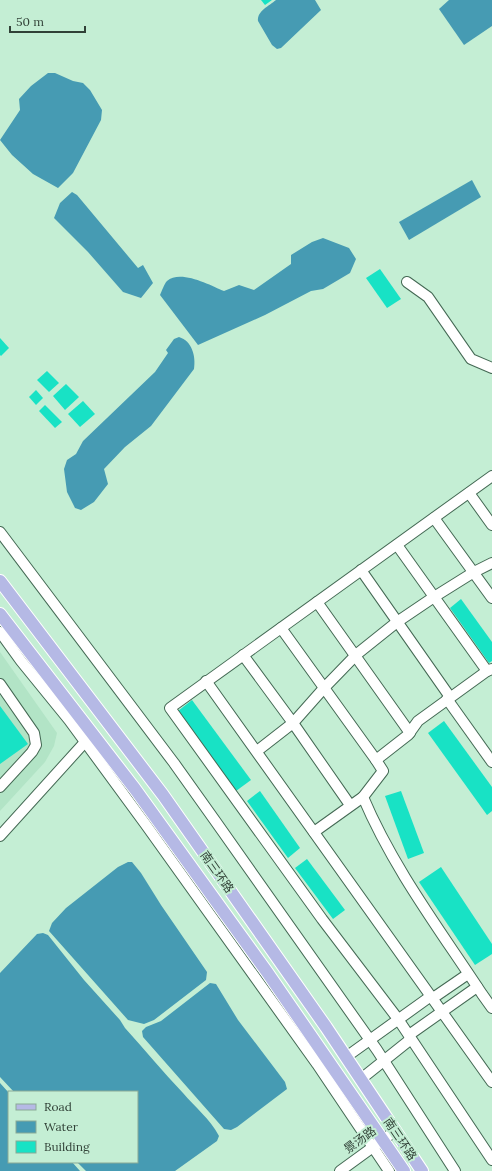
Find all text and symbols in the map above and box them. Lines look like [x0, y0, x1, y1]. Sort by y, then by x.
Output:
scale bar [10, 8, 85, 34]
text: 50 m [16, 14, 44, 29]
street label: 南三环路 [197, 848, 237, 896]
legend [8, 1091, 138, 1163]
text: Road [44, 1099, 72, 1114]
street label: 南三环路 [381, 1115, 420, 1163]
text: Water [44, 1119, 79, 1134]
street label: 景汤路 [341, 1123, 379, 1156]
text: Building [44, 1139, 90, 1154]

